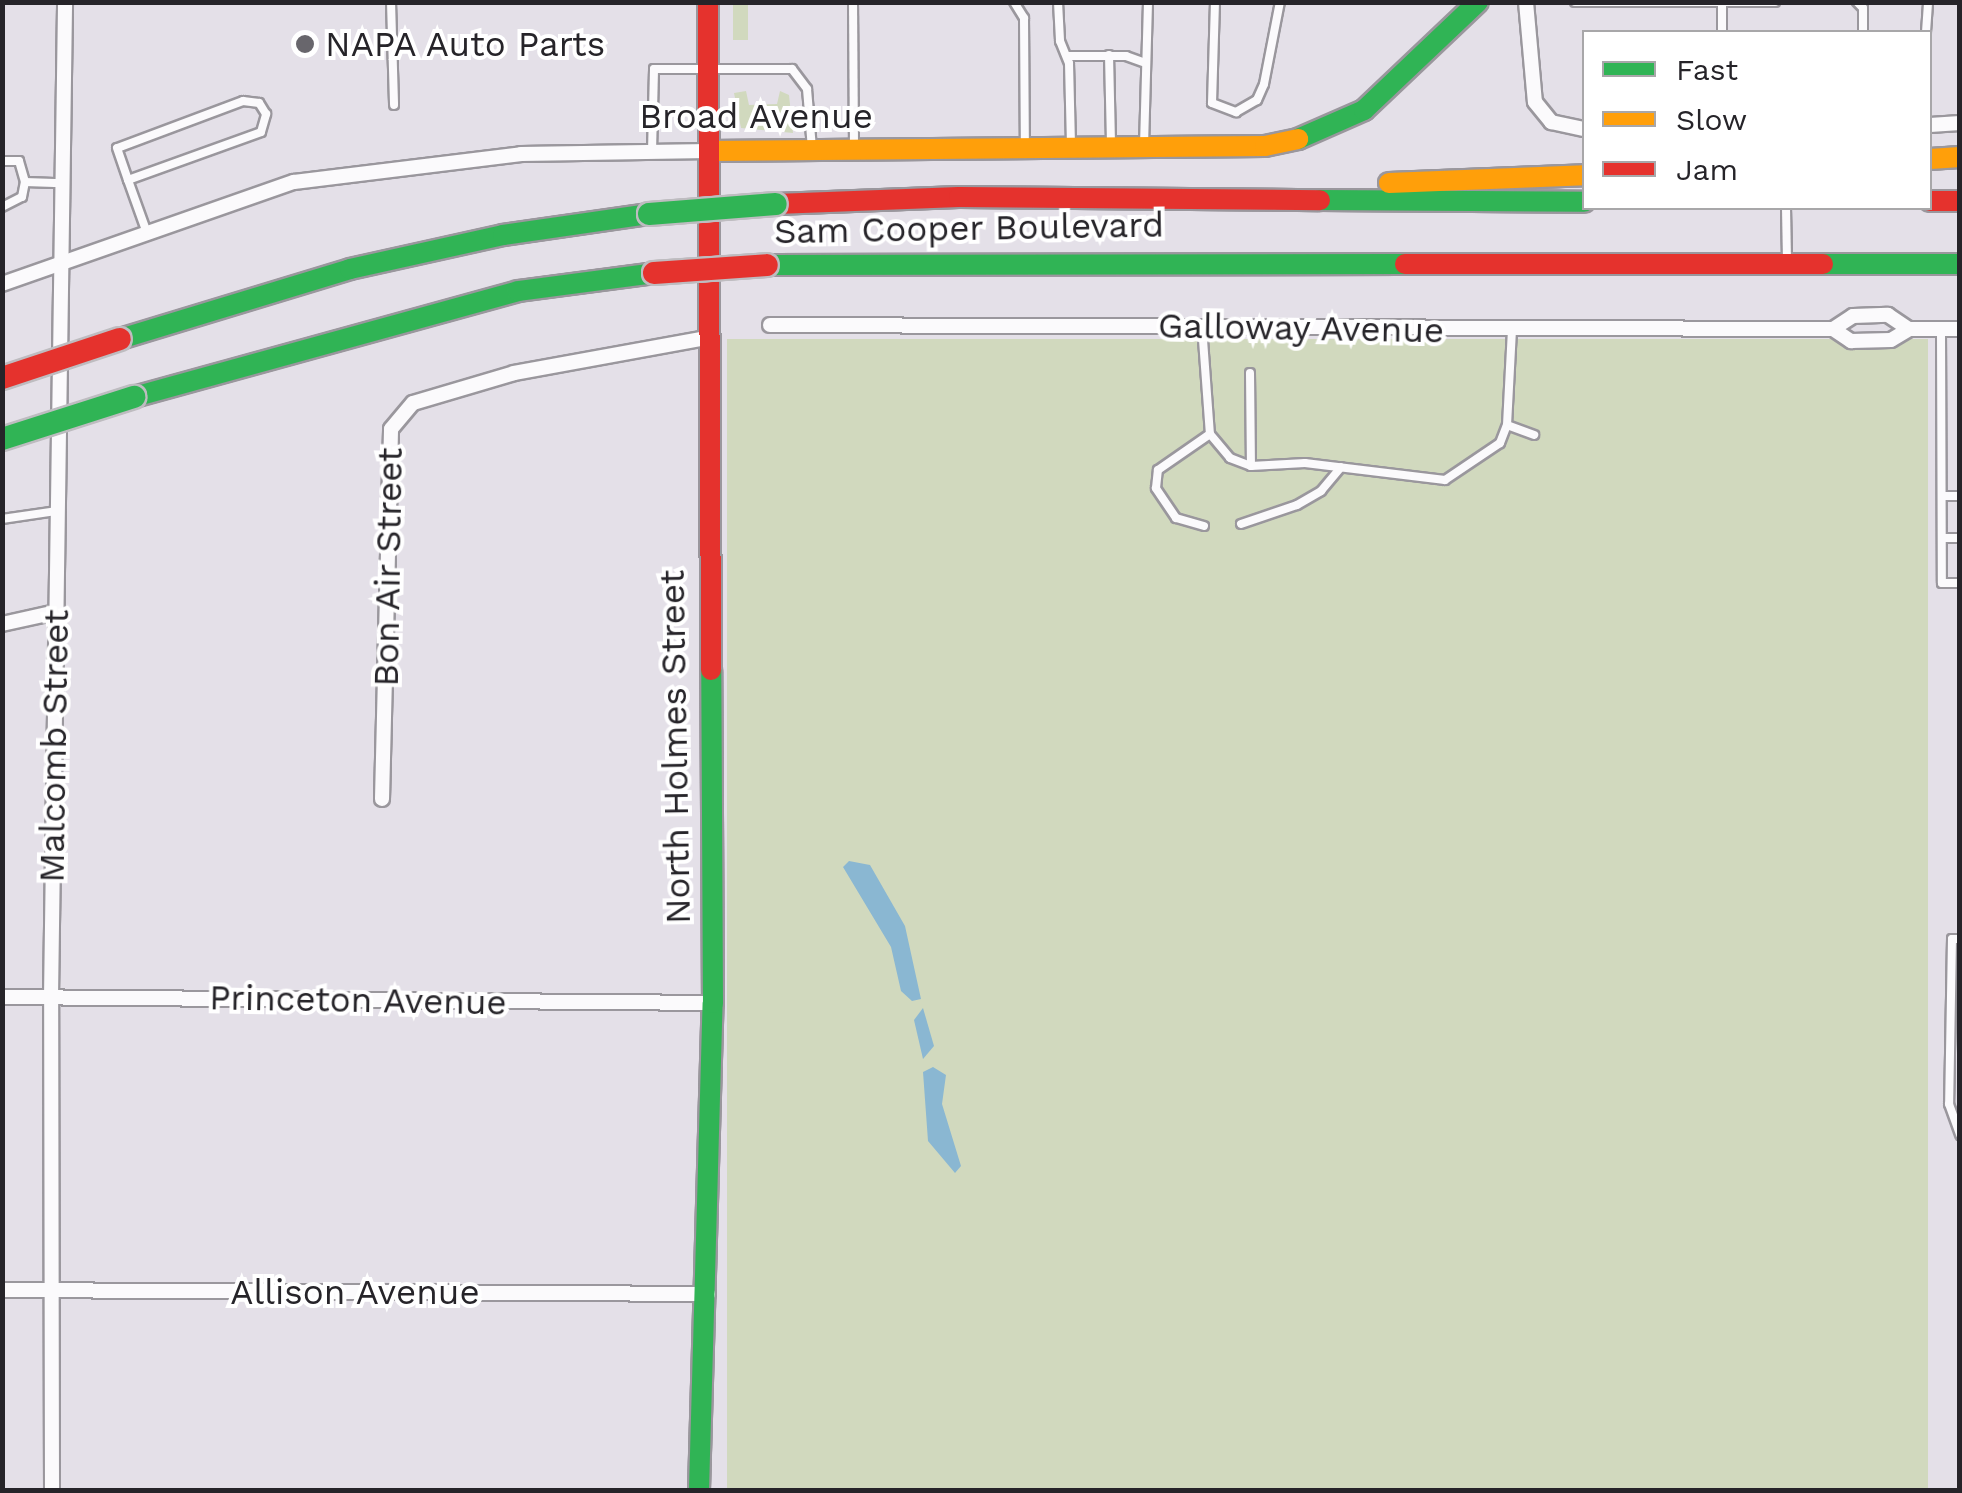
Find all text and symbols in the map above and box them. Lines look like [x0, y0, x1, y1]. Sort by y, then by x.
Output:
place label: NAPA Auto Parts [325, 23, 608, 65]
legend [1582, 30, 1932, 210]
marker: NAPA Auto Parts [294, 33, 316, 55]
text: Fast [1676, 52, 1738, 87]
street label: Broad Avenue [638, 95, 874, 137]
text: Slow [1676, 102, 1747, 137]
text: Jam [1676, 152, 1738, 187]
street label: Sam Cooper Boulevard [773, 204, 1165, 252]
street label: Galloway Avenue [1156, 304, 1446, 352]
street label: Bon Air Street [365, 446, 411, 688]
street label: North Holmes Street [651, 570, 699, 924]
street label: Malcomb Street [31, 609, 77, 883]
street label: Princeton Avenue [208, 976, 508, 1024]
street label: Allison Avenue [230, 1271, 480, 1313]

